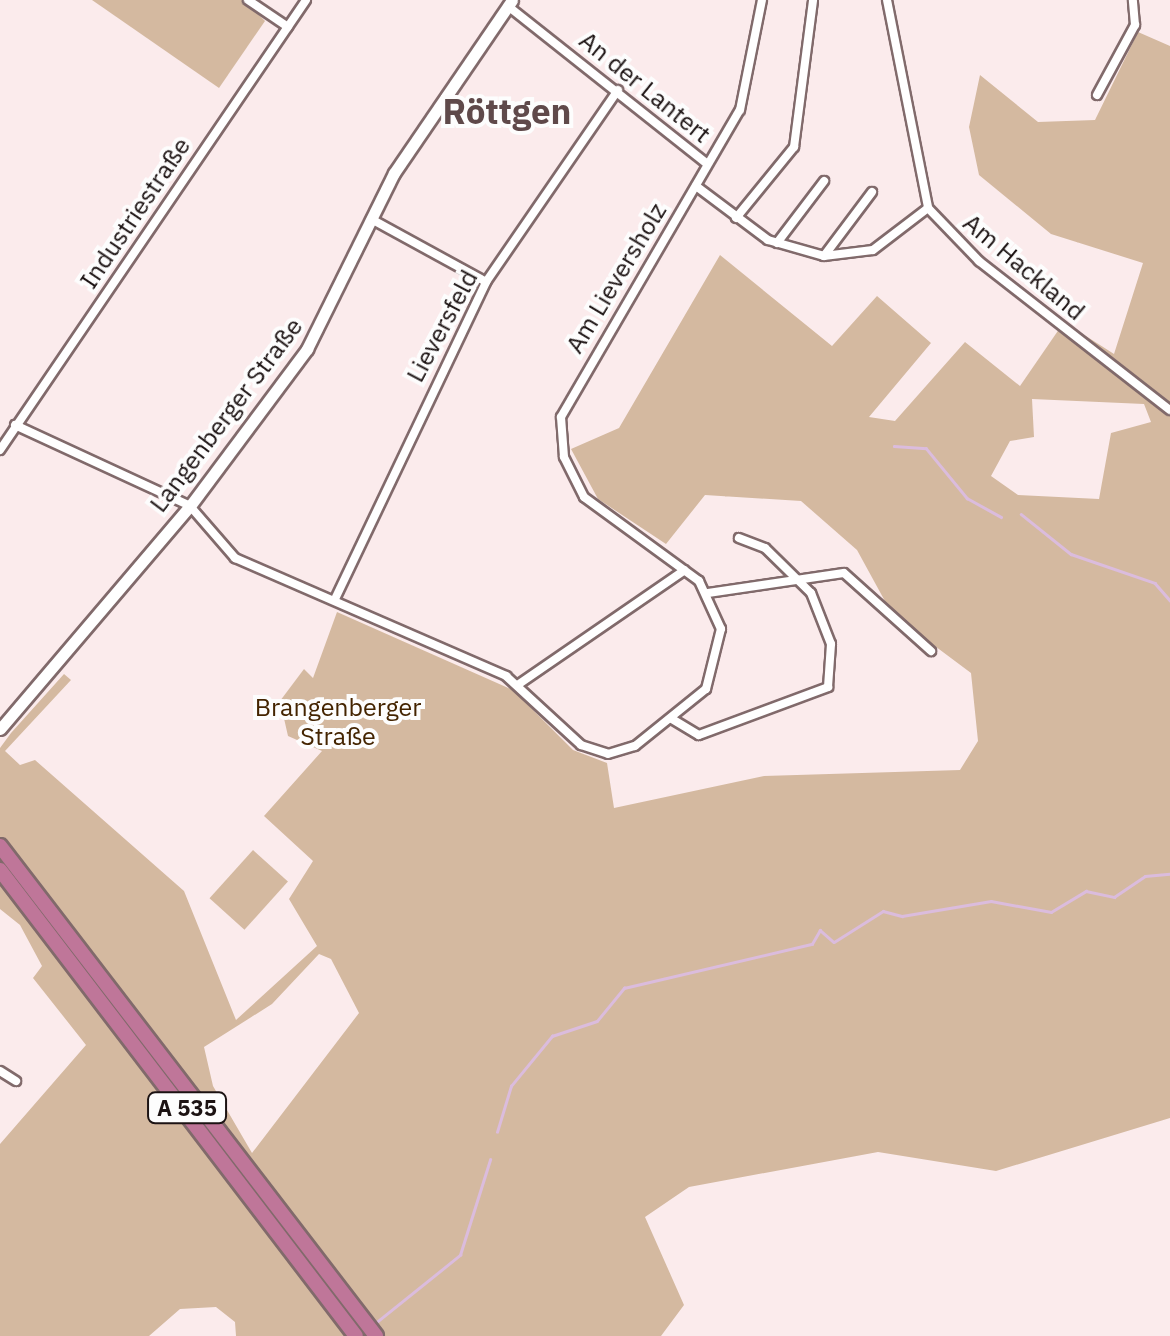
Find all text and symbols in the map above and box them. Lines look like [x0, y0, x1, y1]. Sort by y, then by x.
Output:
street label: An der Lantert [573, 25, 717, 149]
district label: Röttgen [443, 90, 571, 132]
street label: Industriestraße [73, 132, 197, 294]
street label: Am Lieversholz [559, 197, 673, 359]
street label: Am Hackland [957, 208, 1091, 326]
street label: Lieversfeld [400, 265, 484, 387]
street label: Langenberger Straße [143, 312, 309, 518]
park label: Brangenberger Straße [255, 693, 421, 752]
road number: A 535 [147, 1091, 227, 1125]

